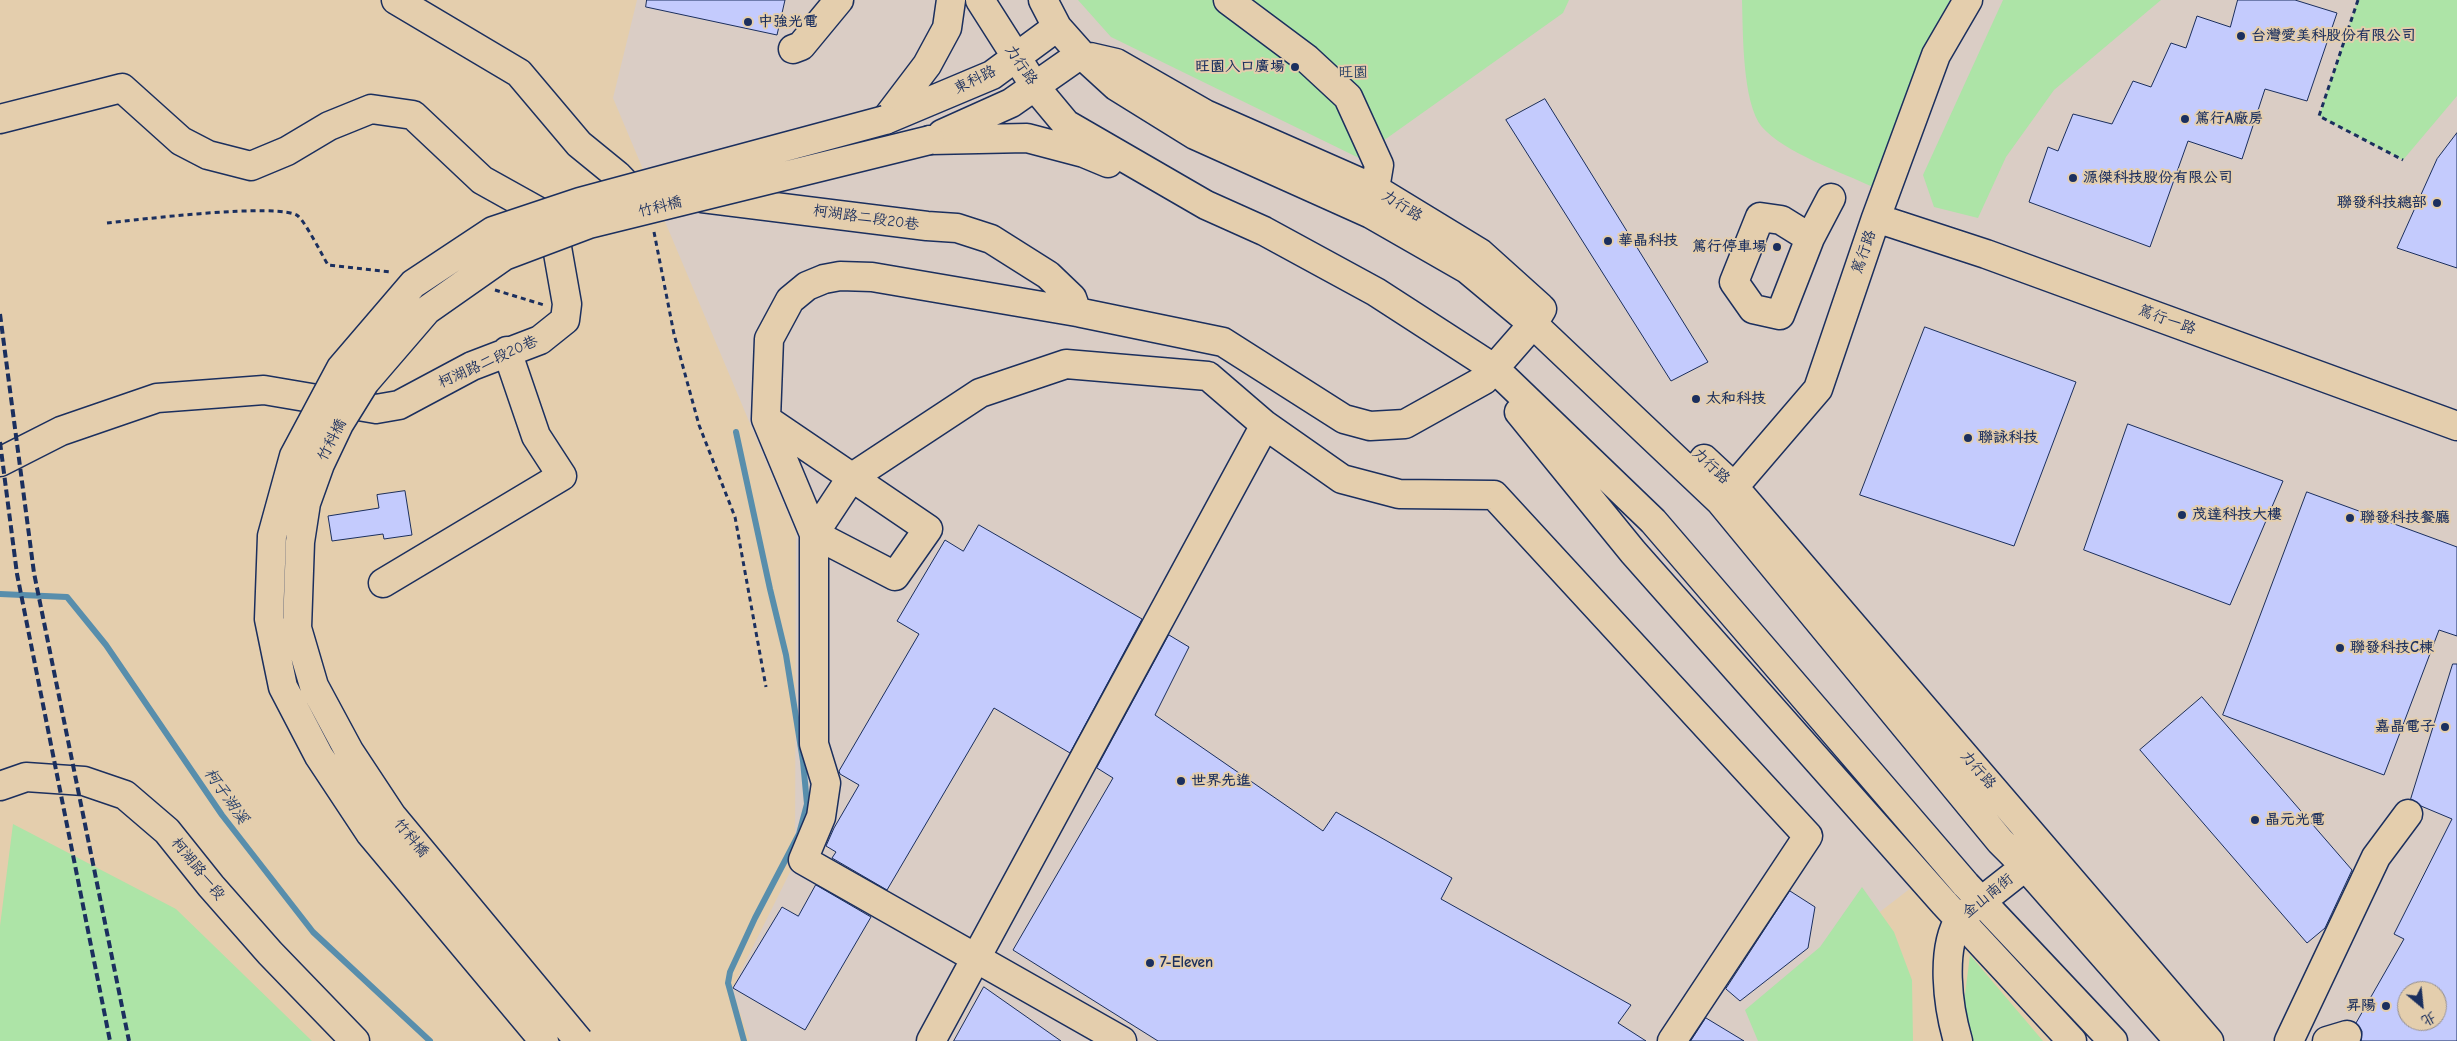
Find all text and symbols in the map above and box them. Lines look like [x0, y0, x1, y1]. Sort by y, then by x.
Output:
place label: 中強光電 [758, 13, 818, 31]
marker: 中強光電 [742, 16, 754, 28]
place label: 台灣愛美科股份有限公司 [2251, 27, 2416, 45]
marker: 台灣愛美科股份有限公司 [2235, 30, 2247, 42]
street label: 力行路 [1001, 41, 1041, 89]
place label: 旺園入口廣場 [1195, 58, 1285, 76]
marker: 旺園入口廣場 [1289, 61, 1301, 73]
street label: 東科路 [951, 62, 999, 98]
park label: 旺園 [1338, 64, 1368, 82]
place label: 篤行A廠房 [2195, 110, 2263, 128]
marker: 篤行A廠房 [2179, 113, 2191, 125]
place label: 源傑科技股份有限公司 [2083, 169, 2233, 187]
marker: 源傑科技股份有限公司 [2067, 172, 2079, 184]
street label: 力行路 [1378, 186, 1426, 226]
street label: 竹科橋 [636, 193, 684, 221]
place label: 聯發科技總部 [2337, 194, 2427, 212]
marker: 聯發科技總部 [2431, 197, 2443, 209]
street label: 柯湖路二段20巷 [812, 202, 920, 234]
street label: 篤行路 [1848, 228, 1880, 276]
place label: 華晶科技 [1618, 232, 1678, 250]
marker: 華晶科技 [1602, 235, 1614, 247]
place label: 篤行停車場 [1692, 238, 1767, 256]
marker: 篤行停車場 [1771, 241, 1783, 253]
street label: 篤行一路 [2136, 301, 2198, 339]
street label: 柯湖路二段20巷 [435, 332, 541, 392]
place label: 太和科技 [1706, 390, 1766, 408]
marker: 太和科技 [1690, 393, 1702, 405]
street label: 竹科橋 [314, 416, 350, 464]
place label: 聯詠科技 [1978, 429, 2038, 447]
marker: 聯詠科技 [1962, 432, 1974, 444]
street label: 力行路 [1688, 444, 1734, 488]
place label: 茂達科技大樓 [2192, 506, 2282, 524]
marker: 茂達科技大樓 [2176, 509, 2188, 521]
place label: 聯發科技餐廳 [2360, 509, 2450, 527]
marker: 聯發科技餐廳 [2344, 512, 2356, 524]
place label: 聯發科技C棟 [2350, 639, 2434, 657]
marker: 聯發科技C棟 [2334, 642, 2346, 654]
place label: 嘉晶電子 [2375, 718, 2435, 736]
marker: 嘉晶電子 [2439, 721, 2451, 733]
street label: 力行路 [1956, 747, 2000, 793]
water label: 柯子湖溪 [200, 764, 252, 828]
place label: 世界先進 [1191, 772, 1251, 790]
marker: 世界先進 [1175, 775, 1187, 787]
place label: 晶元光電 [2265, 811, 2325, 829]
marker: 晶元光電 [2249, 814, 2261, 826]
street label: 竹科橋 [390, 815, 432, 861]
street label: 柯湖路一段 [167, 834, 229, 904]
street label: 金山南街 [1959, 870, 2017, 922]
place label: 7-Eleven [1160, 954, 1213, 972]
marker: 7-Eleven [1144, 957, 1156, 969]
north arrow [2397, 981, 2447, 1031]
place label: 昇陽 [2346, 997, 2376, 1015]
marker: 昇陽 [2380, 1000, 2392, 1012]
text: 北 [2419, 1008, 2439, 1030]

